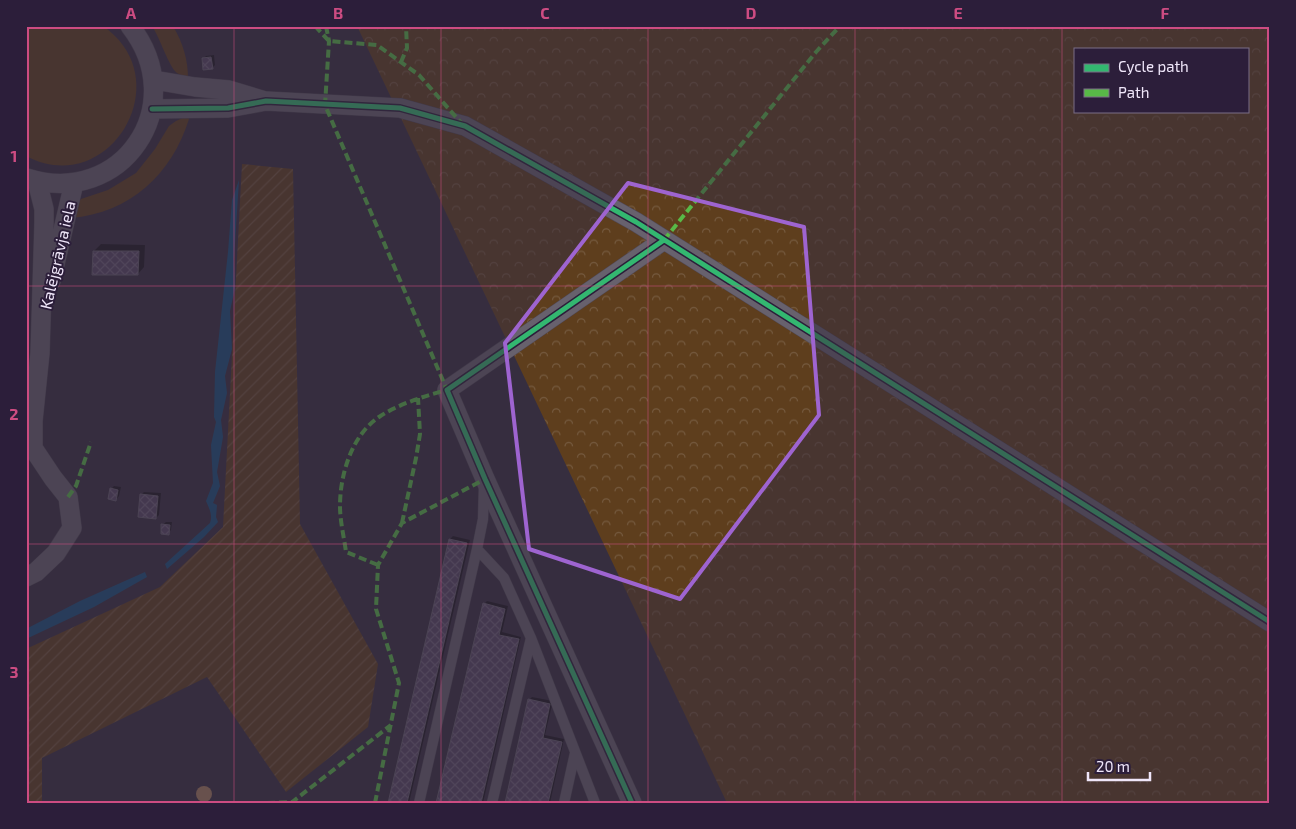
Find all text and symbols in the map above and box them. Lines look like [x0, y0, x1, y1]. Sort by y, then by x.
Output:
text: A [126, 3, 137, 22]
text: B [333, 3, 343, 22]
text: C [540, 3, 550, 22]
text: D [746, 3, 757, 22]
text: E [953, 3, 963, 22]
text: F [1161, 3, 1170, 22]
legend [1074, 48, 1248, 112]
text: Cycle path [1118, 57, 1189, 75]
text: Path [1118, 83, 1149, 101]
text: 1 [11, 146, 17, 165]
street label: Kalējgrāvja iela [35, 199, 80, 311]
text: 2 [9, 404, 19, 423]
text: 3 [9, 662, 19, 681]
scale bar [1088, 749, 1151, 781]
text: 20 m [1096, 757, 1130, 775]

